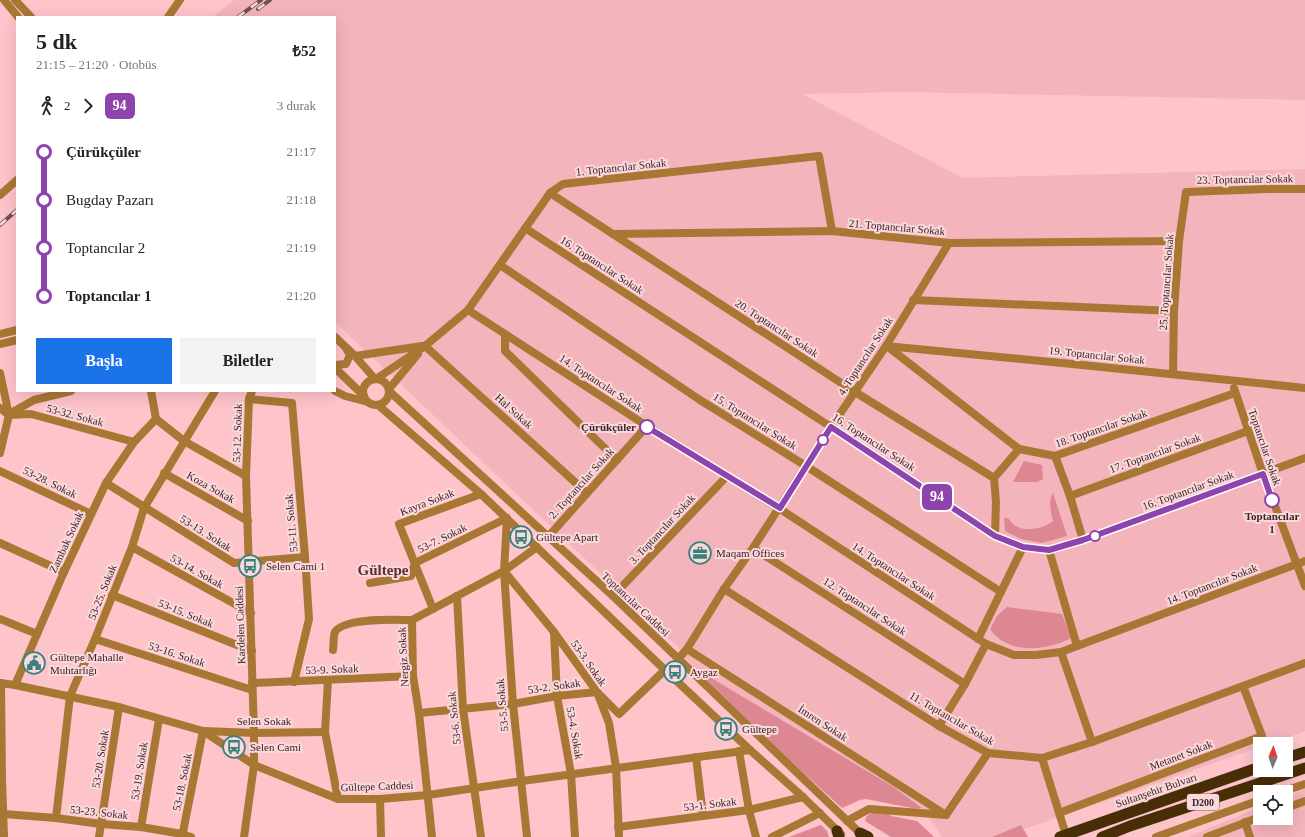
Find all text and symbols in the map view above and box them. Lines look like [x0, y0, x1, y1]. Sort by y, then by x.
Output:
text: 5 dk [36, 29, 77, 54]
text: ₺52 [292, 43, 316, 59]
text: 21:15 – 21:20 · Otobüs [36, 57, 157, 72]
icon: walk [36, 95, 58, 117]
icon: forward [77, 95, 99, 117]
text: 2 [64, 98, 71, 113]
text: 94 [113, 98, 127, 113]
text: 3 durak [277, 98, 316, 113]
text: Çürükçüler [66, 144, 141, 160]
text: 21:17 [286, 144, 316, 159]
street label: 1. Toptancılar Sokak [575, 156, 667, 178]
street label: 23. Toptancılar Sokak [1197, 172, 1294, 186]
text: Bugday Pazarı [66, 192, 154, 208]
text: 21:18 [286, 192, 316, 207]
street label: 21. Toptancılar Sokak [848, 217, 946, 237]
street label: 25. Toptancılar Sokak [1157, 233, 1175, 331]
street label: 16. Toptancılar Sokak [558, 234, 646, 297]
text: Toptancılar 2 [66, 240, 145, 256]
text: 21:19 [286, 240, 316, 255]
text: Toptancılar 1 [66, 288, 151, 304]
text: 21:20 [286, 288, 316, 303]
street label: 20. Toptancılar Sokak [733, 297, 821, 360]
street label: 4. Toptancılar Sokak [835, 314, 895, 397]
button: Başla [36, 338, 172, 384]
button: Biletler [180, 338, 316, 384]
street label: 19. Toptancılar Sokak [1048, 344, 1146, 366]
street label: 14. Toptancılar Sokak [557, 352, 645, 415]
street label: 15. Toptancılar Sokak [711, 390, 800, 452]
street label: Hal Sokak [493, 391, 536, 431]
street label: 53-32. Sokak [45, 402, 105, 429]
street label: 53-12. Sokak [230, 403, 244, 463]
street label: 18. Toptancılar Sokak [1053, 406, 1149, 449]
street label: Toptancılar Sokak [1246, 407, 1284, 487]
street label: 16. Toptancılar Sokak [830, 411, 918, 474]
marker: Çürükçüler [639, 419, 655, 435]
place label: Çürükçüler [581, 421, 636, 433]
street label: 17. Toptancılar Sokak [1108, 431, 1203, 475]
unlabelled marker [817, 434, 829, 446]
street label: 2. Toptancılar Sokak [546, 445, 616, 521]
street label: 53-28. Sokak [21, 464, 79, 500]
street label: 16. Toptancılar Sokak [1141, 468, 1236, 512]
street label: Koza Sokak [185, 469, 238, 505]
line badge: 94 [919, 484, 955, 510]
street label: Kayra Sokak [398, 486, 456, 518]
text: 94 [930, 489, 944, 504]
street label: 3. Toptancılar Sokak [627, 491, 698, 566]
marker: Toptancılar 1 [1264, 492, 1280, 508]
street label: 53-11. Sokak [282, 493, 300, 553]
street label: Zambak Sokak [47, 509, 86, 575]
place label: Toptancılar 1 [1245, 510, 1299, 535]
street label: 53-13. Sokak [178, 512, 234, 554]
street label: 53-7. Sokak [415, 521, 469, 555]
bus stop icon: Gültepe Apart [508, 524, 534, 550]
unlabelled marker [1089, 530, 1101, 542]
place label: Gültepe Apart [536, 531, 598, 543]
office icon: Maqam Offices [687, 540, 713, 566]
street label: 14. Toptancılar Sokak [850, 540, 938, 603]
place label: Maqam Offices [716, 547, 785, 559]
street label: 53-14. Sokak [168, 552, 226, 591]
bus stop icon: Selen Cami 1 [237, 553, 263, 579]
place label: Selen Cami 1 [266, 560, 325, 572]
street label: 14. Toptancılar Sokak [1165, 561, 1260, 607]
street label: 53-25. Sokak [85, 562, 119, 621]
district label: Gültepe [358, 562, 409, 578]
street label: Toptancılar Caddesi [600, 570, 672, 638]
street label: 12. Toptancılar Sokak [821, 575, 909, 638]
street label: Kardelen Caddesi [233, 586, 247, 664]
street label: 53-15. Sokak [157, 596, 216, 630]
street label: Nergiz Sokak [395, 626, 411, 687]
street label: 53-3. Sokak [569, 638, 609, 689]
street label: 53-16. Sokak [147, 639, 207, 669]
public building icon: Gültepe Mahalle Muhtarlığı [21, 650, 47, 676]
place label: Gültepe Mahalle Muhtarlığı [50, 651, 124, 676]
bus stop icon: Aygaz [662, 659, 688, 685]
street label: 53-9. Sokak [305, 662, 359, 676]
place label: Aygaz [690, 666, 718, 678]
street label: 53-2. Sokak [527, 676, 582, 696]
street label: 53-5. Sokak [494, 678, 510, 732]
street label: 11. Toptancılar Sokak [907, 689, 997, 747]
street label: 53-6. Sokak [445, 690, 463, 745]
street label: İmren Sokak [796, 703, 850, 744]
street label: 53-4. Sokak [564, 706, 586, 761]
street label: Selen Sokak [237, 715, 292, 727]
bus stop icon: Gültepe [713, 716, 739, 742]
place label: Gültepe [742, 723, 777, 735]
street label: 53-20. Sokak [89, 729, 111, 789]
bus stop icon: Selen Cami [221, 734, 247, 760]
street label: Metanet Sokak [1148, 737, 1215, 772]
north arrow [1253, 737, 1293, 777]
map controls [1253, 737, 1293, 825]
street label: 53-19. Sokak [128, 741, 150, 801]
place label: Selen Cami [250, 741, 301, 753]
street label: 53-18. Sokak [170, 752, 194, 812]
street label: Sultanşehir Bulvarı [1114, 770, 1198, 810]
street label: Gültepe Caddesi [340, 779, 414, 793]
button: locate [1253, 785, 1293, 825]
road number: D200 [1187, 794, 1219, 810]
street label: 53-1. Sokak [683, 795, 738, 813]
street label: 53-23. Sokak [69, 803, 129, 821]

